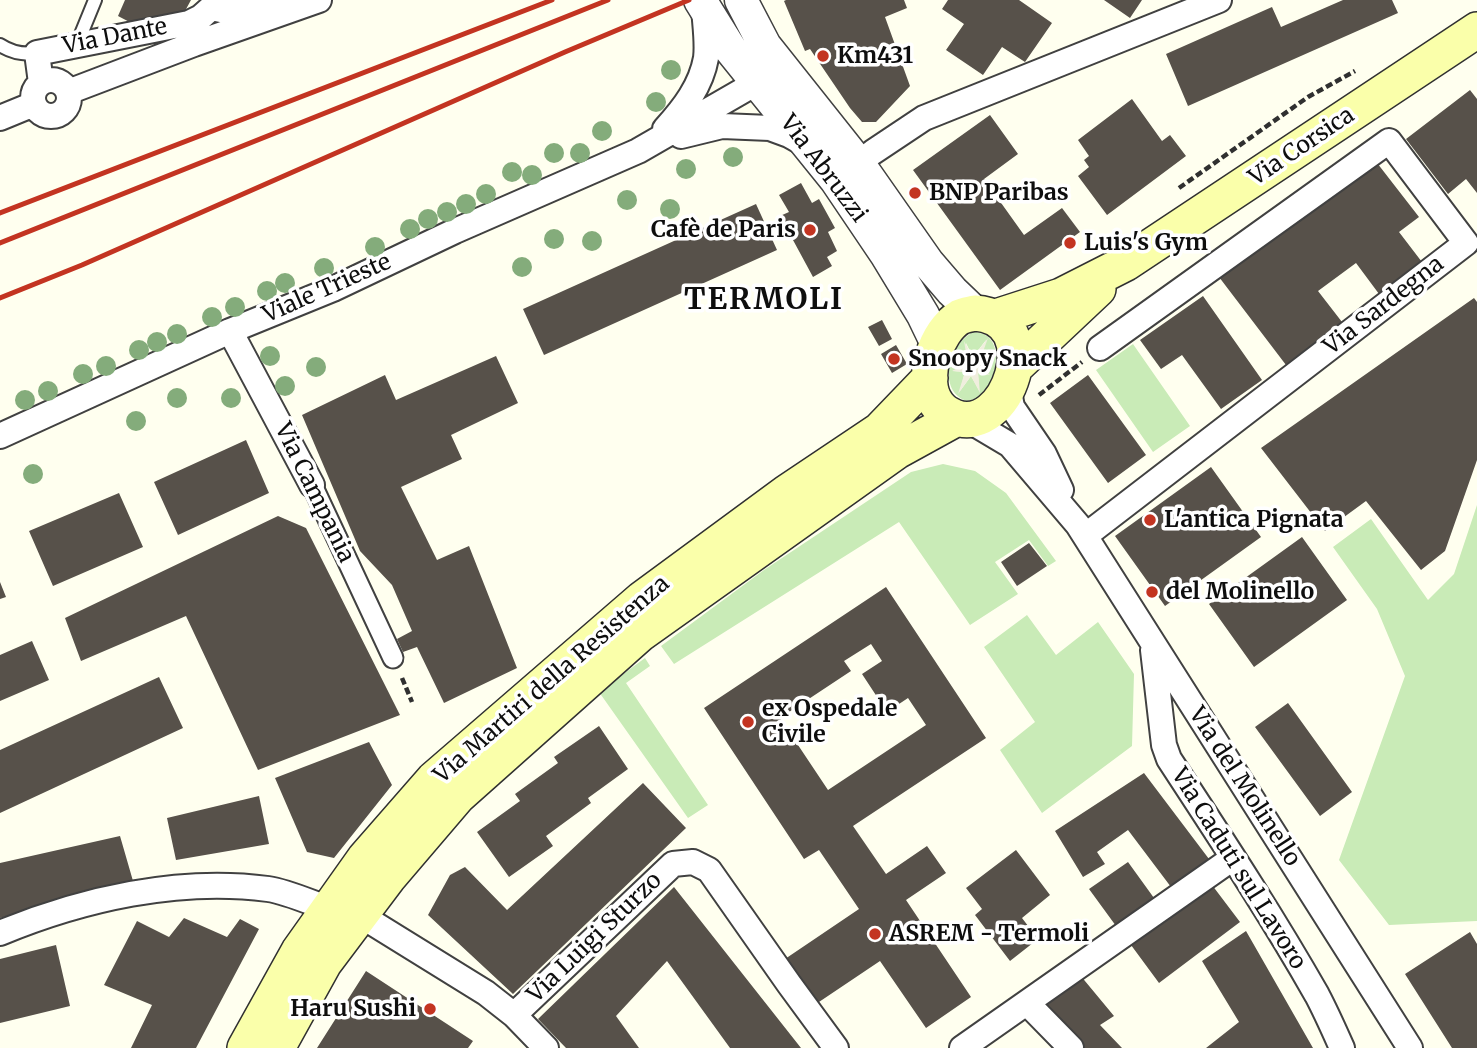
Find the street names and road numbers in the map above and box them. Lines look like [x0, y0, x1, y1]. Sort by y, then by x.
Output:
street label: Via Dante [61, 13, 169, 61]
street label: Via Corsica [1244, 102, 1360, 192]
street label: Via Abruzzi [774, 110, 872, 228]
street label: Viale Trieste [259, 248, 395, 330]
street label: Via Sardegna [1319, 251, 1449, 361]
street label: Via Campania [268, 419, 360, 567]
street label: Via Martiri della Resistenza [429, 570, 675, 790]
street label: Via del Molinello [1182, 702, 1306, 872]
street label: Via Caduti sul Lavoro [1165, 763, 1311, 975]
street label: Via Luigi Sturzo [522, 867, 668, 1009]

